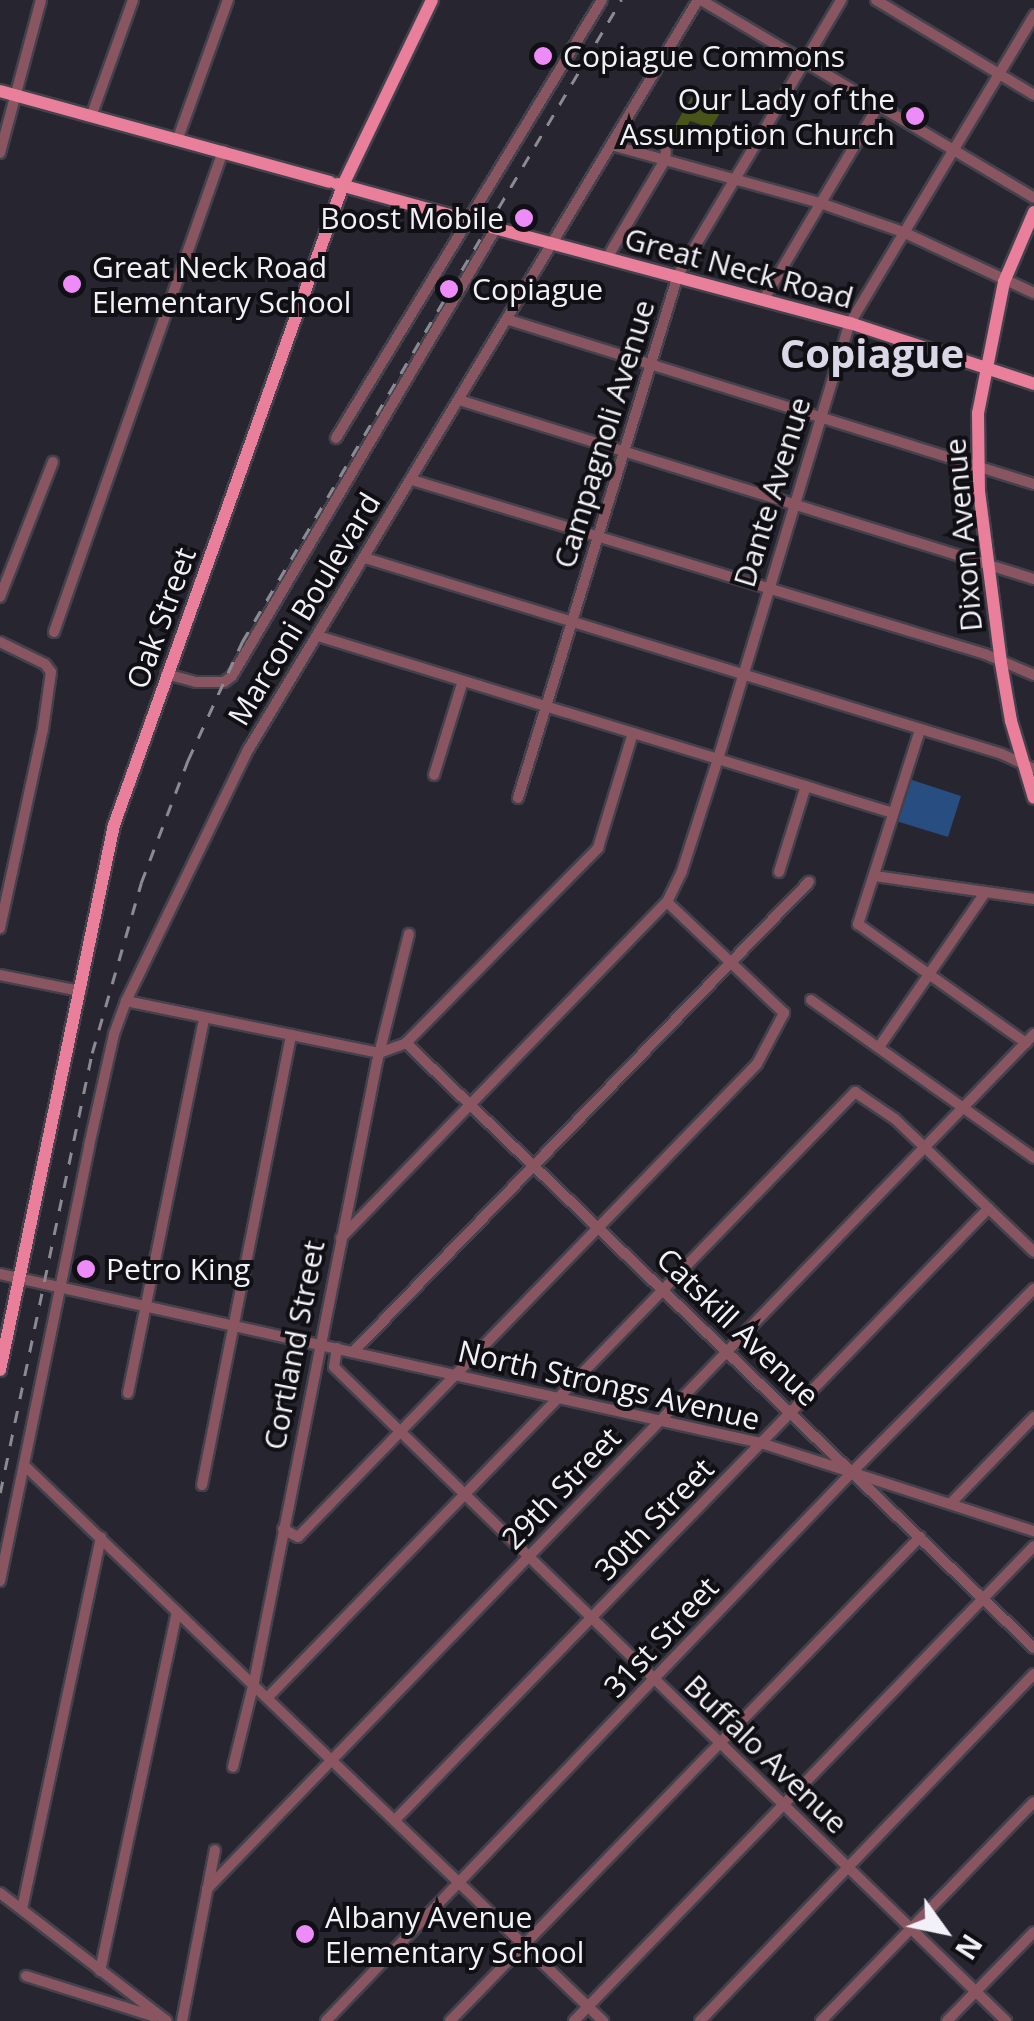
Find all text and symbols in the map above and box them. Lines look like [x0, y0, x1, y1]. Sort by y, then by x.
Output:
place label: Copiague Commons [563, 38, 845, 74]
marker: Copiague Commons [532, 45, 554, 67]
place label: Our Lady of the Assumption Church [620, 81, 895, 152]
marker: Our Lady of the Assumption Church [904, 105, 926, 127]
place label: Boost Mobile [320, 200, 504, 236]
marker: Boost Mobile [513, 207, 535, 229]
street label: Great Neck Road [621, 220, 857, 316]
place label: Great Neck Road Elementary School [92, 249, 351, 320]
place label: Copiague [472, 271, 603, 307]
marker: Great Neck Road Elementary School [61, 273, 83, 295]
marker: Copiague [436, 276, 462, 302]
street label: Campagnoli Avenue [546, 296, 662, 572]
district label: Copiague [780, 329, 964, 377]
street label: Dante Avenue [726, 393, 818, 591]
street label: Dixon Avenue [937, 437, 989, 633]
street label: Marconi Boulevard [220, 486, 388, 732]
street label: Oak Street [119, 543, 203, 693]
street label: Cortland Street [256, 1237, 332, 1453]
street label: Catskill Avenue [650, 1241, 826, 1413]
place label: Petro King [106, 1251, 250, 1287]
marker: Petro King [75, 1258, 97, 1280]
street label: North Strongs Avenue [455, 1333, 763, 1437]
street label: 29th Street [494, 1420, 628, 1556]
street label: 30th Street [587, 1451, 721, 1587]
street label: 31st Street [596, 1570, 726, 1704]
street label: Buffalo Avenue [677, 1667, 855, 1841]
north arrow [894, 1881, 994, 1981]
place label: Albany Avenue Elementary School [325, 1899, 584, 1970]
marker: Albany Avenue Elementary School [294, 1923, 316, 1945]
text: N [947, 1927, 991, 1967]

